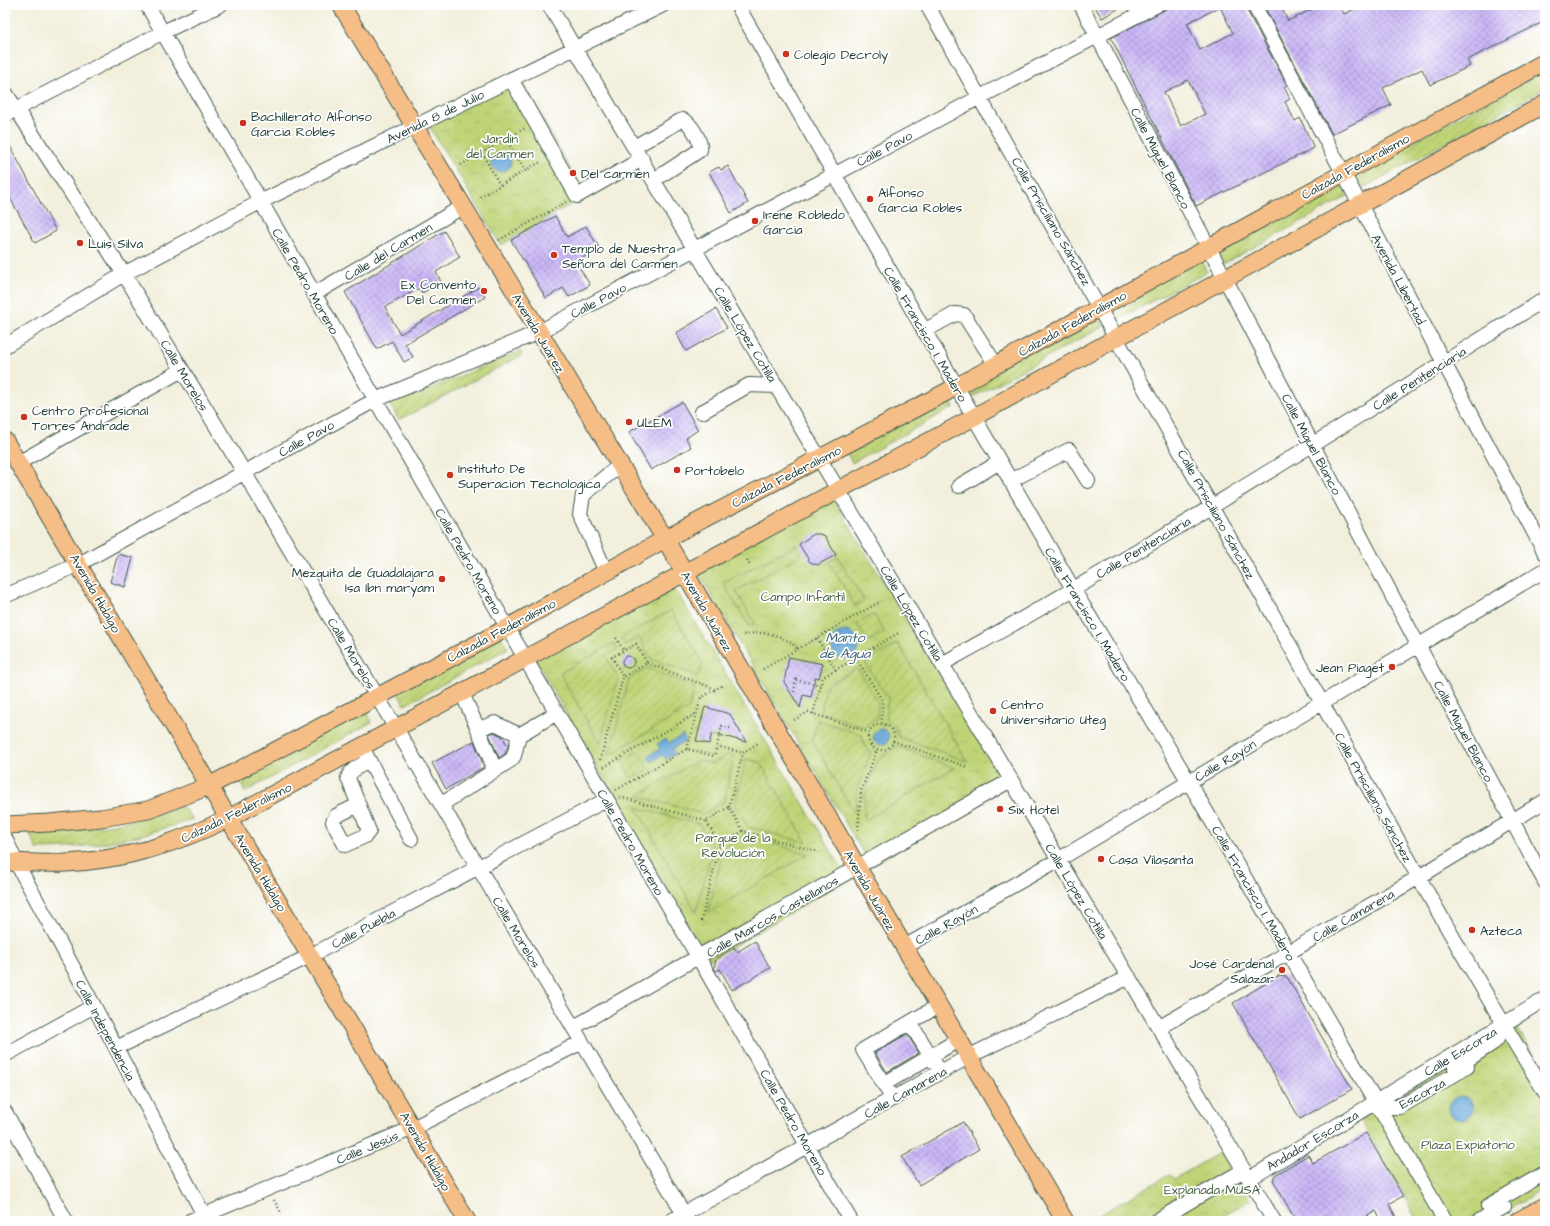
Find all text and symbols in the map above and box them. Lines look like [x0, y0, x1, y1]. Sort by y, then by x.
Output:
place label: Colegio Decroly [794, 46, 888, 65]
marker: Colegio Decroly [781, 49, 791, 59]
street label: Avenida 8 de Julio [384, 85, 488, 148]
street label: Calle Miguel Blanco [1125, 105, 1195, 213]
place label: Bachillerato Alfonso Garcia Robles [251, 108, 373, 141]
marker: Bachillerato Alfonso Garcia Robles [238, 118, 248, 128]
street label: Calle Pavo [853, 126, 916, 171]
street label: Calzada Federalismo [1298, 129, 1413, 204]
park label: Jardín del Carmen [466, 130, 534, 163]
street label: Calle Prisciliano Sánchez [1007, 154, 1096, 290]
place label: Del carmen [581, 165, 650, 183]
marker: Del carmen [568, 168, 578, 178]
place label: Alfonso Garcia Robles [878, 184, 963, 217]
marker: Alfonso Garcia Robles [865, 194, 875, 204]
place label: Irene Robledo Garcia [763, 206, 846, 239]
marker: Irene Robledo Garcia [750, 216, 760, 226]
street label: Calle del Carmen [341, 218, 436, 285]
street label: Calle Pedro Moreno [267, 225, 343, 339]
street label: Avenida Libertad [1367, 231, 1430, 328]
place label: Luis Silva [88, 235, 143, 253]
marker: Luis Silva [75, 238, 85, 248]
place label: Templo de Nuestra Señora del Carmen [562, 240, 678, 273]
marker: Templo de Nuestra Señora del Carmen [549, 250, 559, 260]
street label: Calle Francisco I. Madero [879, 264, 972, 406]
place label: Ex Convento Del Carmen [401, 276, 477, 309]
street label: Calle Pavo [567, 278, 630, 323]
street label: Calle López Cotilla [709, 283, 781, 386]
marker: Ex Convento Del Carmen [479, 286, 489, 296]
street label: Calzada Federalismo [1015, 286, 1130, 361]
street label: Avenida Juárez [507, 290, 569, 377]
street label: Calle Morelos [156, 336, 213, 415]
street label: Calle Penitenciaria [1369, 343, 1470, 415]
street label: Calle Miguel Blanco [1276, 391, 1346, 499]
place label: Centro Profesional Torres Andrade [32, 402, 148, 435]
marker: Centro Profesional Torres Andrade [19, 412, 29, 422]
place label: ULEM [637, 414, 672, 432]
street label: Calle Pavo [275, 416, 338, 462]
marker: ULEM [624, 417, 634, 427]
street label: Calzada Federalismo [729, 441, 845, 512]
street label: Calle Prisciliano Sánchez [1173, 446, 1260, 583]
place label: Instituto De Superacion Tecnologica [458, 460, 601, 494]
place label: Portobelo [685, 462, 745, 480]
marker: Portobelo [672, 465, 682, 475]
marker: Instituto De Superacion Tecnologica [445, 470, 455, 480]
street label: Calle Pedro Moreno [430, 505, 506, 619]
street label: Calle Penitenciaria [1093, 512, 1194, 583]
street label: Calle Francisco I. Madero [1040, 544, 1135, 686]
street label: Avenida Hidalgo [64, 551, 125, 637]
street label: Calle López Cotilla [875, 562, 947, 665]
place label: Mezquita de Guadalajara Isa Ibn maryam [292, 564, 435, 598]
street label: Avenida Juárez [676, 568, 737, 655]
marker: Mezquita de Guadalajara Isa Ibn maryam [437, 574, 447, 584]
park label: Campo Infantil [761, 588, 845, 606]
street label: Calzada Federalismo [444, 594, 560, 667]
street label: Calle Morelos [323, 614, 380, 693]
water label: Manto de Agua [820, 628, 871, 664]
place label: Jean Piaget [1316, 659, 1385, 678]
marker: Jean Piaget [1387, 662, 1397, 672]
street label: Calle Miguel Blanco [1428, 678, 1498, 786]
place label: Centro Universitario Uteg [1001, 696, 1106, 730]
marker: Centro Universitario Uteg [988, 706, 998, 716]
street label: Calle Prisciliano Sánchez [1330, 729, 1417, 866]
street label: Calle Rayón [1191, 735, 1261, 787]
street label: Calzada Federalismo [178, 778, 295, 847]
street label: Calle Pedro Moreno [592, 786, 668, 900]
place label: Six Hotel [1008, 801, 1059, 819]
marker: Six Hotel [995, 804, 1005, 814]
street label: Calle Francisco I. Madero [1207, 823, 1300, 965]
park label: Parque de la Revolución [695, 829, 771, 862]
street label: Avenida Hidalgo [229, 830, 291, 916]
street label: Calle López Cotilla [1040, 840, 1112, 943]
street label: Avenida Juárez [839, 847, 900, 934]
place label: Casa Vilasanta [1109, 851, 1194, 869]
marker: Casa Vilasanta [1096, 854, 1106, 864]
street label: Calle Marcos Castellanos [703, 871, 842, 962]
street label: Calle Camarena [1309, 885, 1398, 947]
street label: Calle Morelos [488, 893, 545, 972]
street label: Calle Rayón [912, 900, 982, 950]
street label: Calle Puebla [328, 904, 399, 953]
place label: Azteca [1480, 922, 1522, 940]
marker: Azteca [1467, 925, 1477, 935]
place label: José Cardenal Salazar [1189, 955, 1274, 988]
marker: José Cardenal Salazar [1277, 965, 1287, 975]
street label: Calle Independencia [71, 977, 140, 1085]
street label: Calle Escorza [1421, 1023, 1501, 1081]
street label: Calle Camarena [861, 1063, 950, 1123]
street label: Calle Pedro Moreno [755, 1066, 831, 1180]
street label: Escorza [1396, 1074, 1449, 1114]
street label: Andador Escorza [1263, 1106, 1362, 1175]
street label: Avenida Hidalgo [394, 1109, 455, 1195]
street label: Calle Jesús [334, 1127, 402, 1169]
park label: Plaza Expiatorio [1421, 1136, 1516, 1154]
park label: Explanada MUSA [1164, 1181, 1261, 1199]

